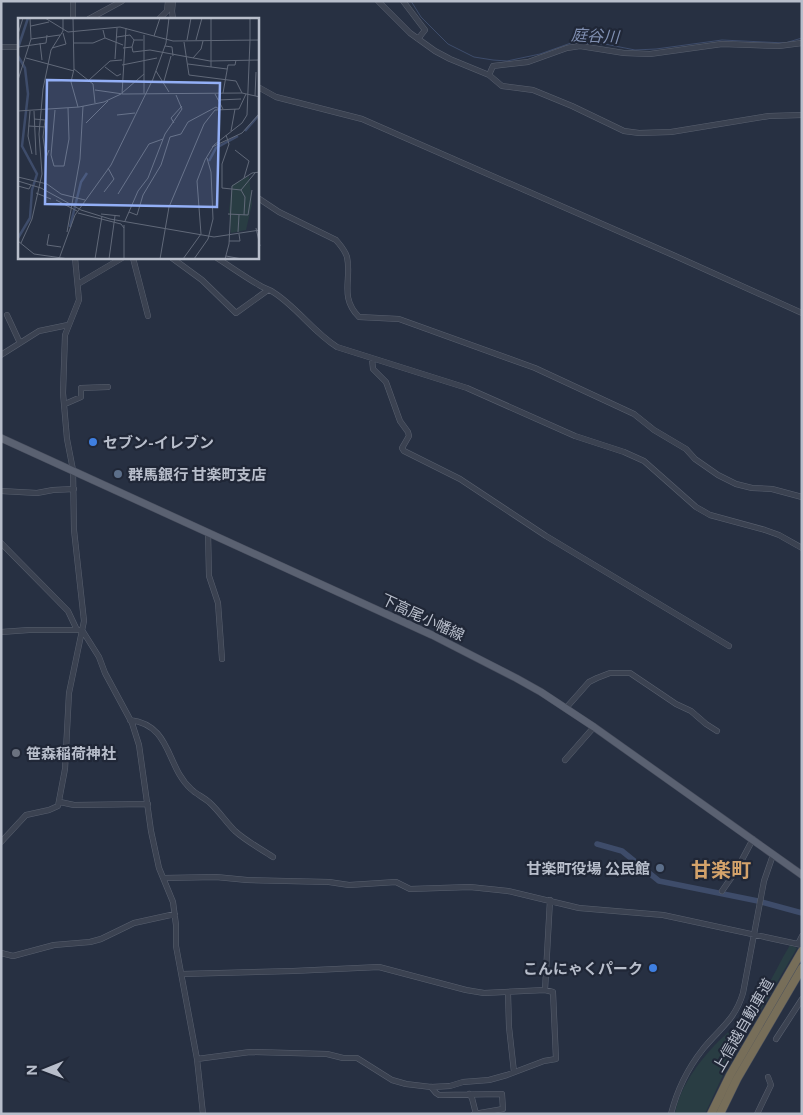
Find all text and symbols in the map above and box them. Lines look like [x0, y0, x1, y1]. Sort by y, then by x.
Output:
inset map [18, 18, 259, 259]
water label: 庭谷川 [571, 25, 621, 47]
place label: セブン-イレブン [103, 434, 214, 451]
marker: セブン-イレブン [87, 436, 99, 448]
place label: 群馬銀行 甘楽町支店 [128, 466, 266, 483]
marker: 群馬銀行 甘楽町支店 [112, 468, 124, 480]
street label: 下高尾小幡線 [379, 590, 467, 644]
place label: 笹森稲荷神社 [26, 745, 116, 762]
marker: 笹森稲荷神社 [10, 747, 22, 759]
district label: 甘楽町 [691, 858, 751, 882]
place label: 甘楽町役場 公民館 [527, 860, 650, 877]
marker: 甘楽町役場 公民館 [654, 862, 666, 874]
place label: こんにゃくパーク [523, 960, 643, 977]
marker: こんにゃくパーク [647, 962, 659, 974]
street label: 上信越自動車道 [709, 975, 777, 1075]
north arrow [20, 1045, 70, 1095]
text: N [24, 1065, 40, 1076]

